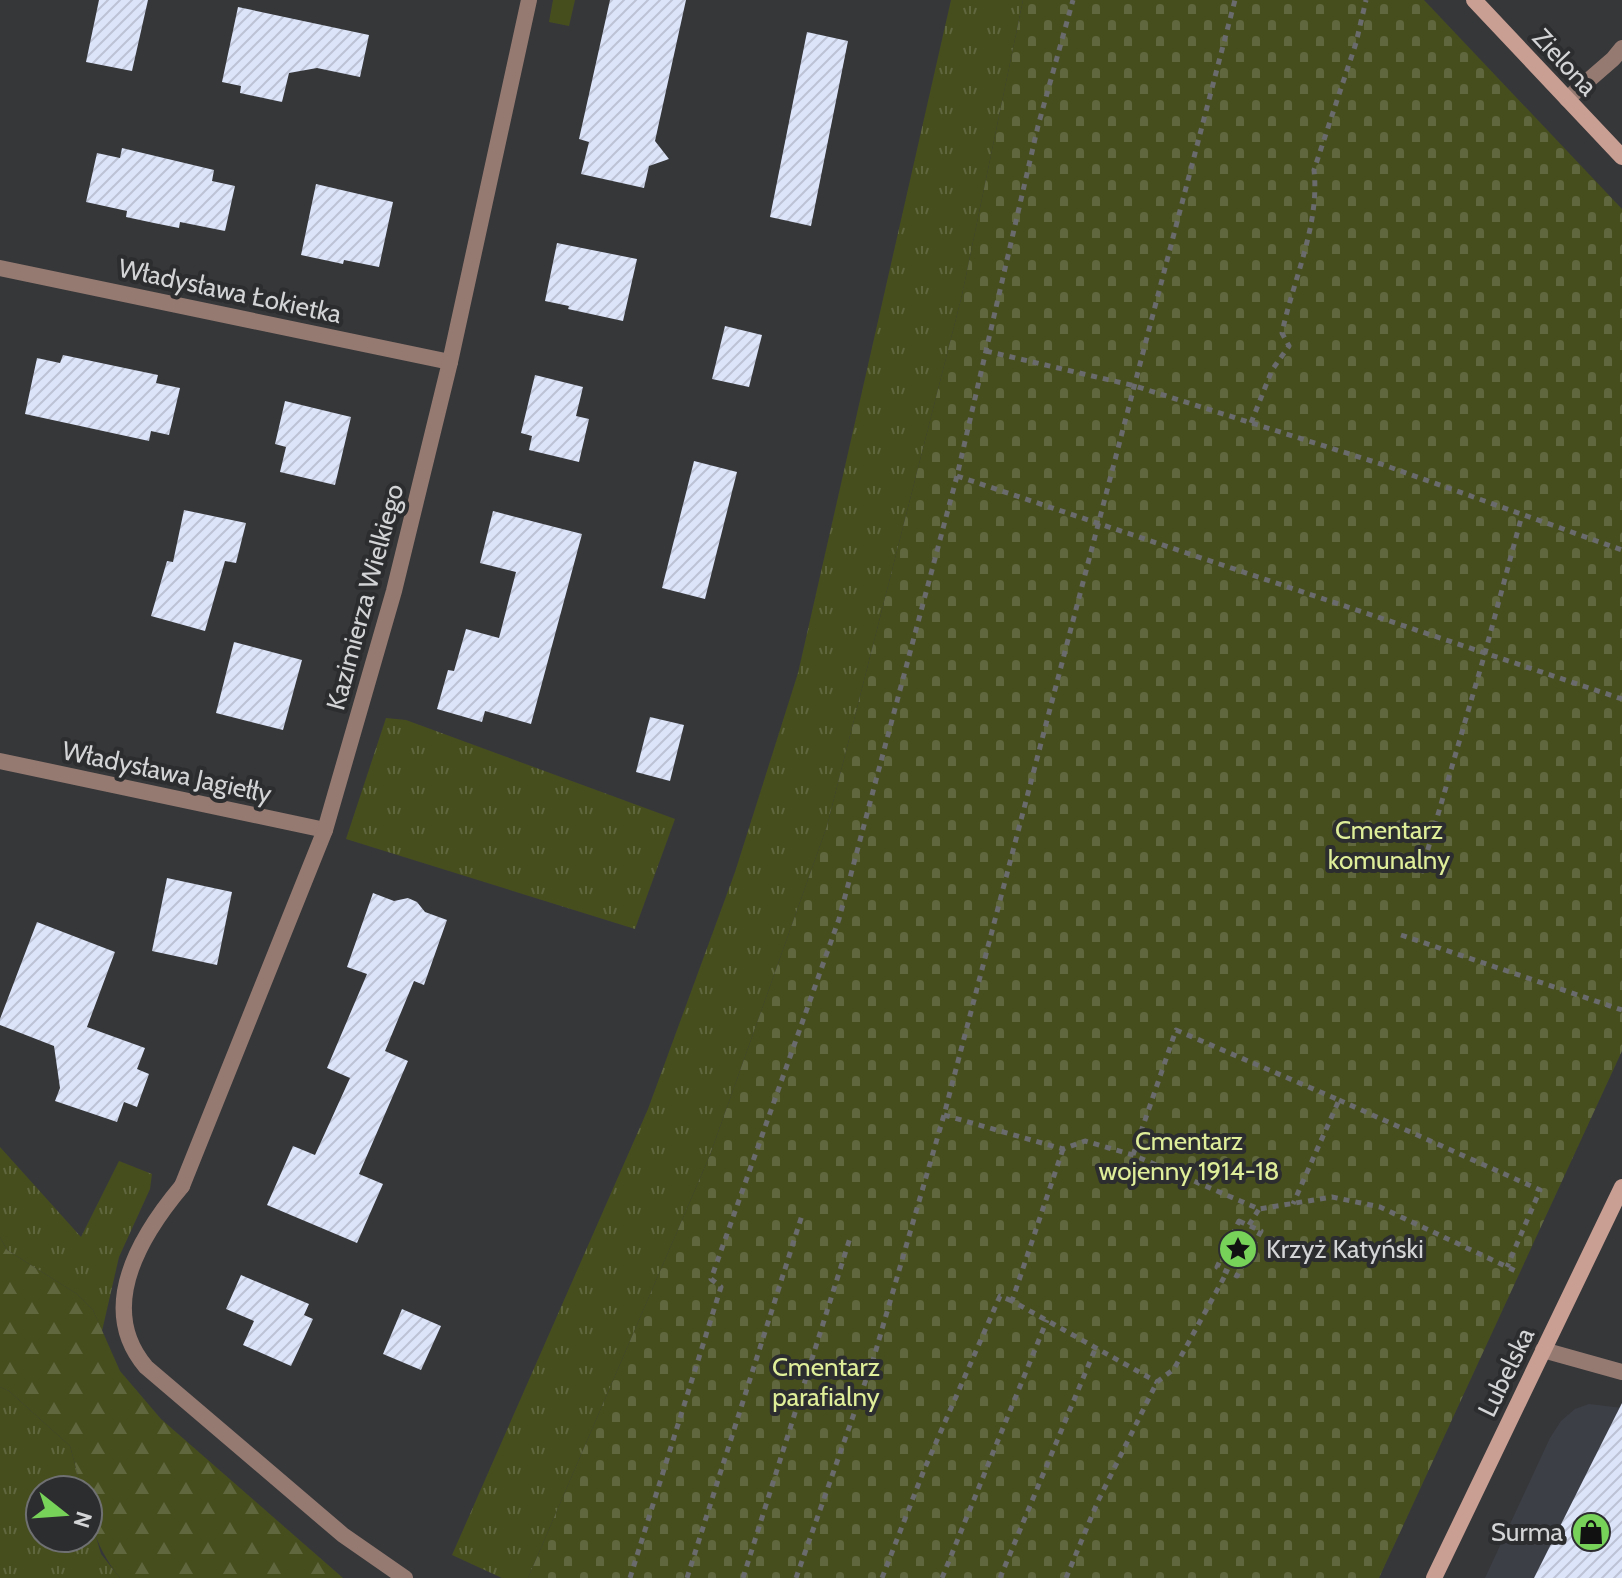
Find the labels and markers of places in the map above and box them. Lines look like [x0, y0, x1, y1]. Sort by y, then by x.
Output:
place icon: Krzyż Katyński [1217, 1228, 1259, 1270]
place label: Krzyż Katyński [1266, 1233, 1424, 1265]
shop icon: Surma [1570, 1511, 1612, 1553]
place label: Surma [1491, 1516, 1564, 1548]

